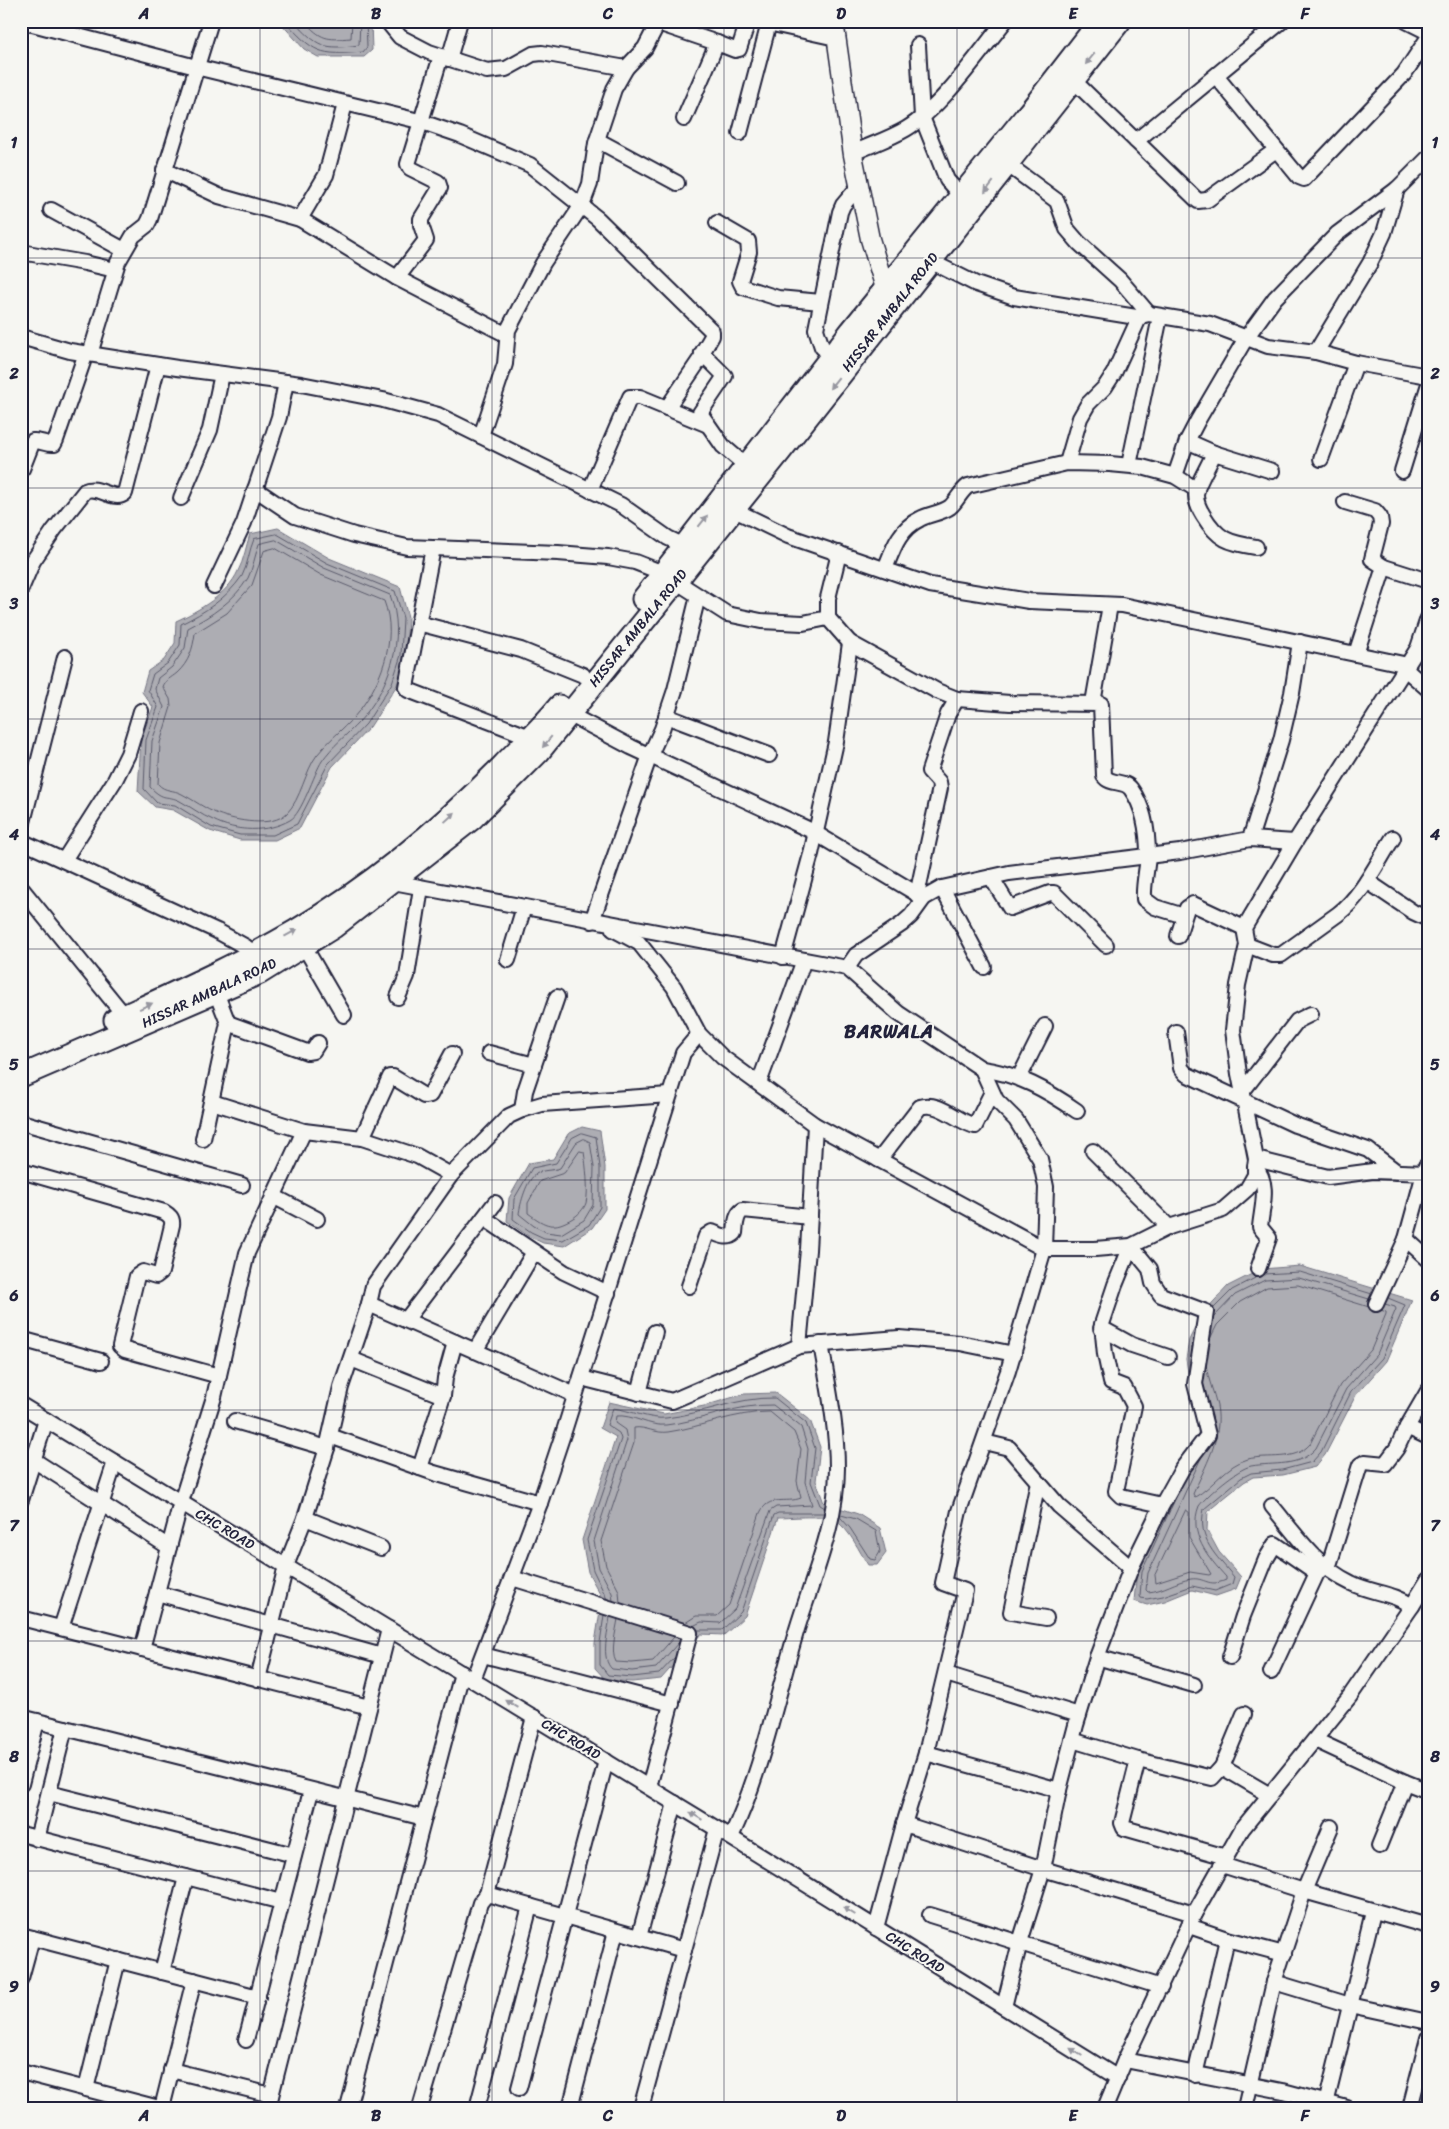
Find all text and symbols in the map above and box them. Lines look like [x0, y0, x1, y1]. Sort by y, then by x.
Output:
text: A [138, 0, 149, 28]
text: B [371, 0, 382, 28]
text: C [602, 0, 614, 28]
text: D [836, 0, 846, 28]
text: E [1069, 0, 1079, 28]
text: F [1300, 0, 1311, 28]
one-way arrow [1084, 53, 1095, 66]
text: 1 [11, 128, 18, 157]
text: 1 [1432, 128, 1439, 157]
one-way arrow [983, 180, 994, 193]
street label: HISSAR AMBALA ROAD [835, 246, 945, 377]
text: 2 [8, 359, 19, 388]
text: 2 [1429, 359, 1440, 388]
one-way arrow [828, 376, 839, 389]
one-way arrow [698, 515, 709, 528]
street label: HISSAR AMBALA ROAD [582, 563, 694, 693]
text: 3 [9, 589, 19, 618]
text: 3 [1430, 589, 1440, 618]
one-way arrow [541, 736, 552, 749]
one-way arrow [443, 811, 456, 822]
text: 4 [8, 820, 19, 849]
text: 4 [1429, 820, 1440, 849]
one-way arrow [284, 929, 298, 938]
street label: HISSAR AMBALA ROAD [137, 950, 281, 1035]
one-way arrow [139, 1001, 153, 1009]
district label: BARWALA [844, 1015, 934, 1048]
text: 5 [9, 1050, 19, 1079]
text: 5 [1430, 1050, 1440, 1079]
text: 6 [8, 1281, 19, 1310]
text: 6 [1429, 1281, 1440, 1310]
street label: CHC ROAD [190, 1501, 260, 1557]
text: 7 [9, 1511, 20, 1540]
text: 7 [1430, 1511, 1441, 1540]
one-way arrow [506, 1700, 519, 1709]
street label: CHC ROAD [536, 1711, 606, 1767]
text: 8 [8, 1742, 19, 1771]
text: 8 [1429, 1742, 1440, 1771]
one-way arrow [690, 1811, 703, 1820]
one-way arrow [842, 1906, 856, 1915]
street label: CHC ROAD [881, 1924, 950, 1980]
text: 9 [9, 1972, 19, 2001]
text: 9 [1430, 1972, 1440, 2001]
one-way arrow [1070, 2048, 1083, 2057]
text: A [138, 2101, 149, 2129]
text: B [371, 2101, 382, 2129]
text: C [602, 2101, 614, 2129]
text: D [836, 2101, 846, 2129]
text: E [1069, 2101, 1079, 2129]
text: F [1300, 2101, 1311, 2129]

